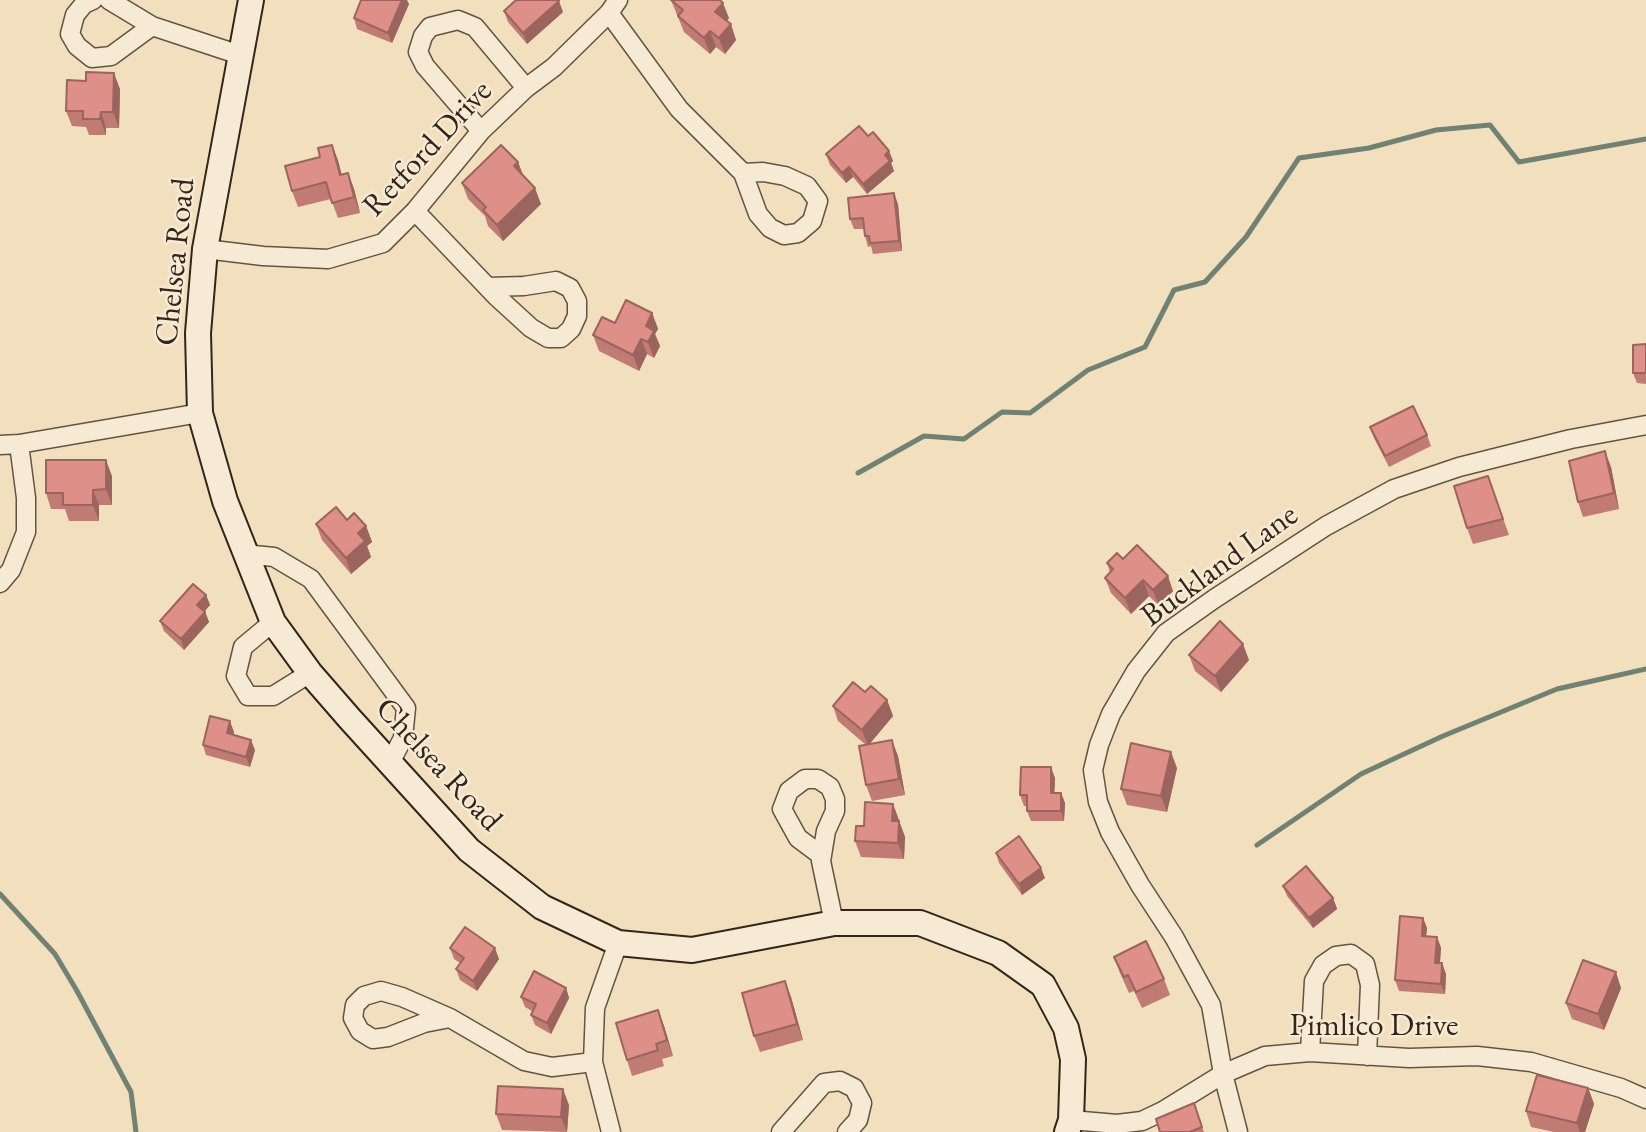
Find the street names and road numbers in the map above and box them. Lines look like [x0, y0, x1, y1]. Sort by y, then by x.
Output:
street label: Retford Drive [355, 73, 501, 225]
street label: Chelsea Road [148, 176, 204, 348]
street label: Buckland Lane [1134, 496, 1306, 636]
street label: Chelsea Road [367, 690, 509, 840]
street label: Pimlico Drive [1290, 1007, 1458, 1045]

